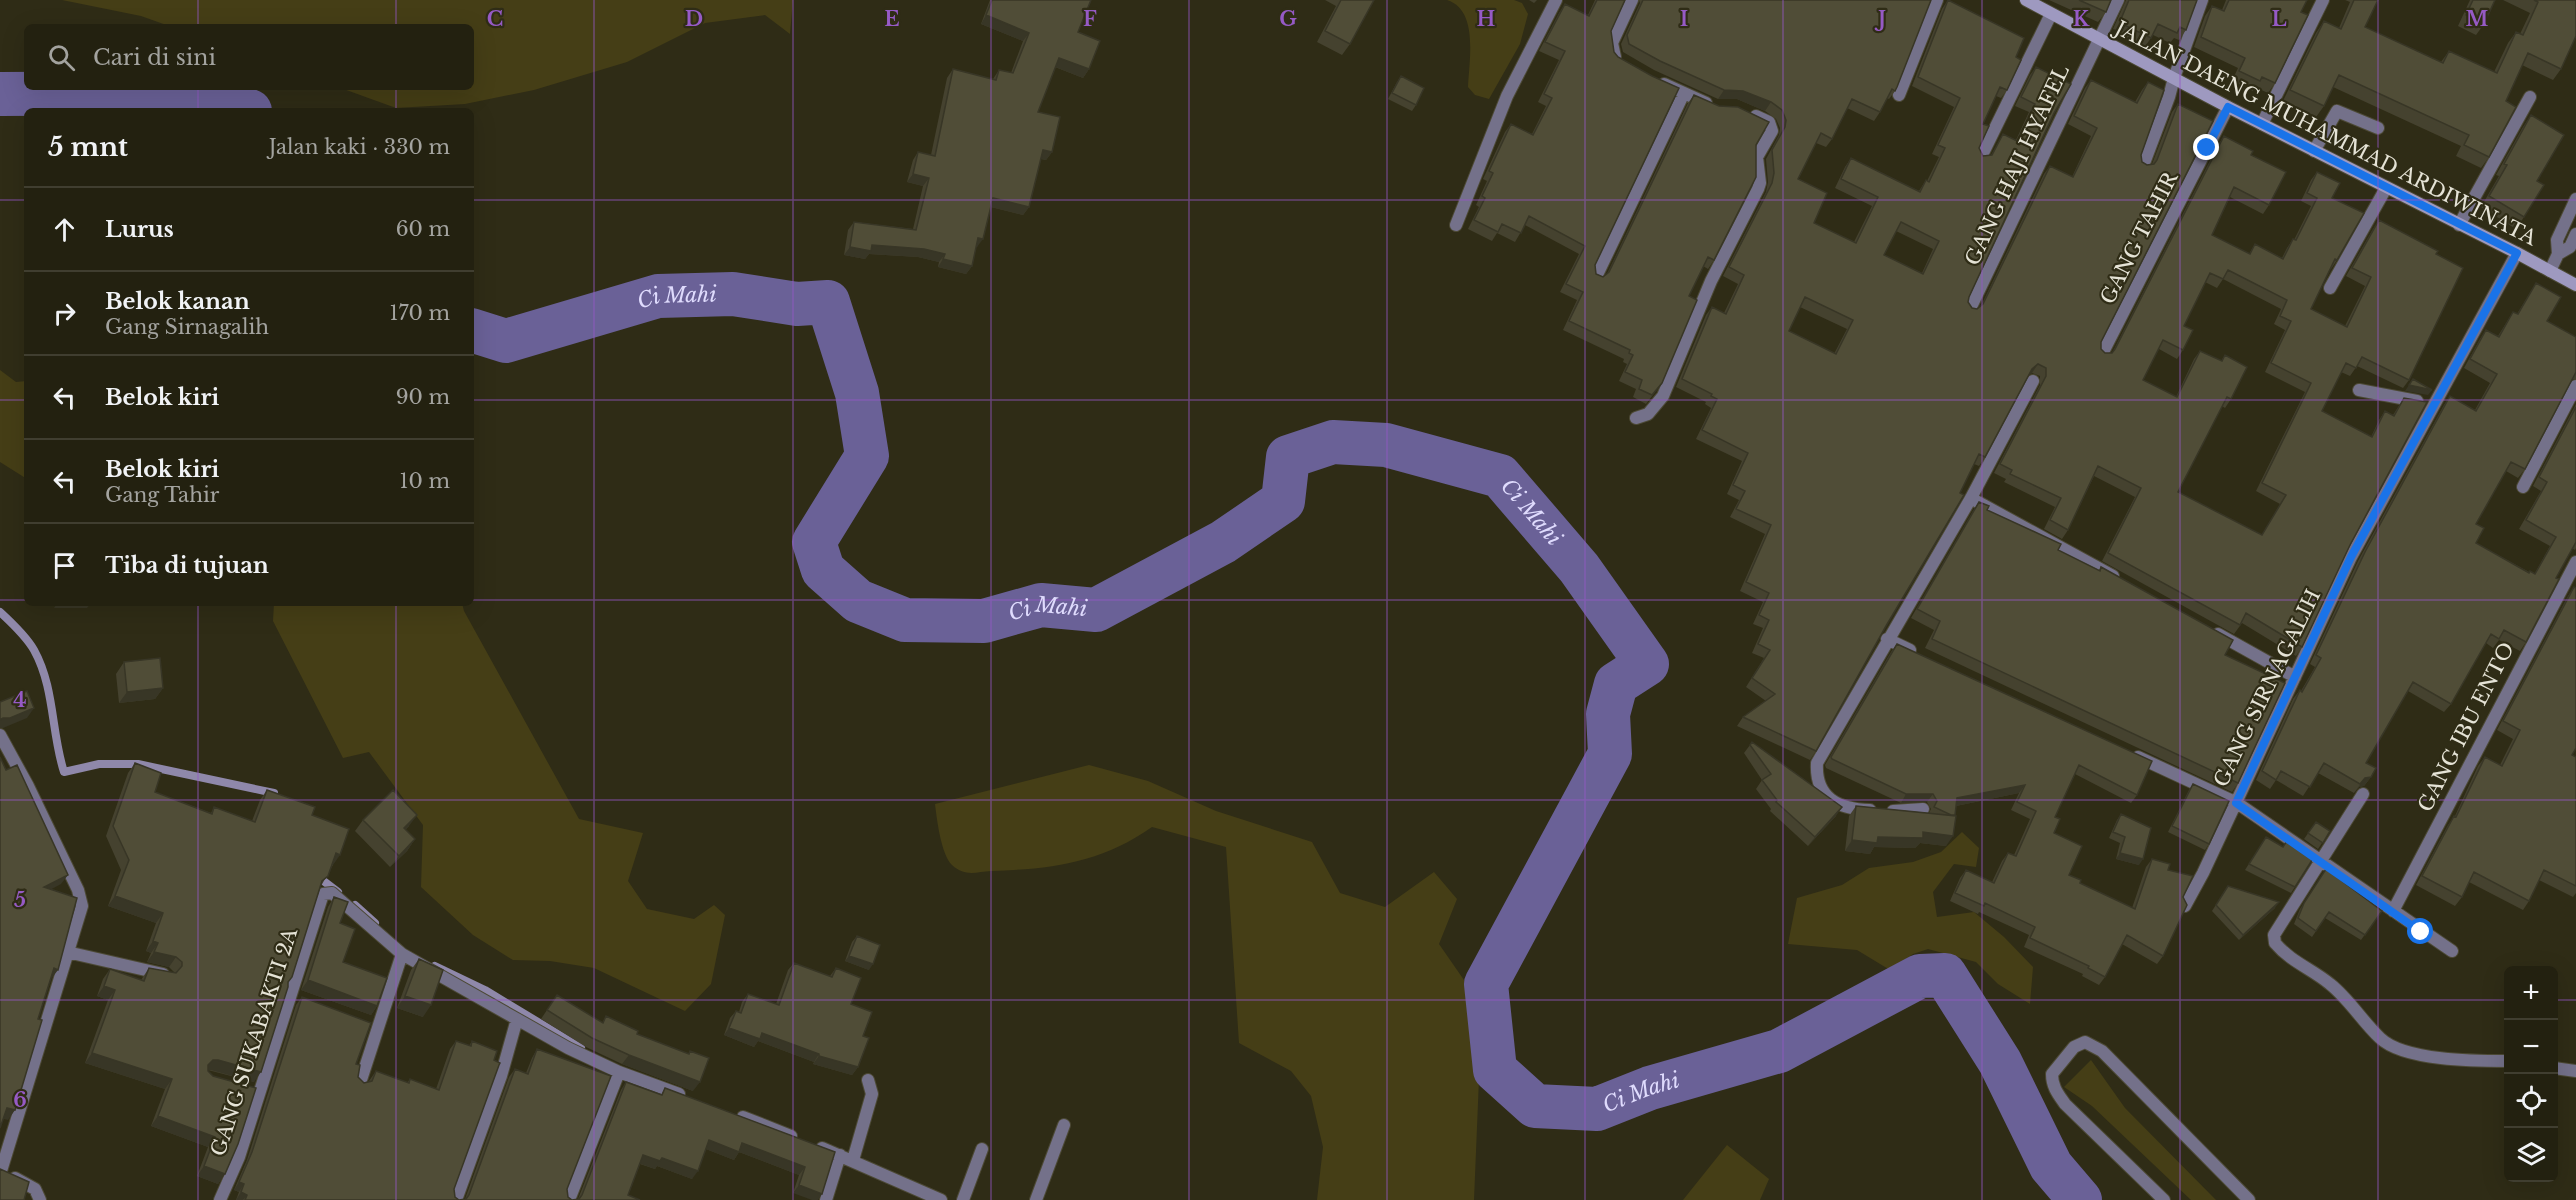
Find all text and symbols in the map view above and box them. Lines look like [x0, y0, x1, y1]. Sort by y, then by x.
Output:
text: C [487, 7, 503, 31]
text: D [685, 7, 703, 31]
text: E [884, 7, 900, 31]
text: F [1083, 7, 1097, 31]
text: G [1279, 7, 1297, 31]
text: H [1477, 7, 1496, 31]
text: I [1680, 7, 1688, 31]
text: J [1874, 7, 1886, 31]
text: K [2073, 7, 2090, 31]
street label: JALAN DAENG MUHAMMAD ARDIWINATA [2111, 15, 2541, 251]
search box [24, 24, 474, 90]
icon: search [45, 41, 78, 74]
text: Cari di sini [93, 44, 216, 71]
street label: GANG HAJI HYAFEL [1960, 61, 2074, 269]
text: 5 mnt [48, 131, 128, 163]
route end [2193, 134, 2219, 160]
text: Jalan kaki · 330 m [269, 135, 450, 159]
street label: GANG TAHIR [2095, 167, 2183, 308]
icon: ahead [48, 213, 81, 246]
text: Lurus [105, 216, 174, 243]
text: 60 m [396, 217, 450, 241]
water label: Ci Mahi [634, 281, 718, 314]
text: Belok kanan [105, 288, 250, 315]
icon: right [48, 297, 81, 330]
text: 170 m [390, 301, 450, 325]
text: Gang Sirnagalih [105, 315, 269, 339]
icon: left [48, 381, 81, 414]
text: Belok kiri [105, 384, 219, 411]
text: 90 m [396, 385, 450, 409]
text: Belok kiri [105, 456, 219, 483]
icon: left [48, 465, 81, 498]
text: 10 m [400, 469, 450, 493]
water label: Ci Mahi [1495, 473, 1567, 551]
text: Gang Tahir [105, 483, 219, 507]
icon: arrive [48, 549, 81, 582]
text: Tiba di tujuan [105, 552, 269, 579]
street label: GANG SIRNAGALIH [2209, 585, 2325, 791]
water label: Ci Mahi [1005, 591, 1089, 627]
street label: GANG IBU ENTO [2413, 638, 2519, 816]
text: 4 [13, 688, 27, 712]
text: 5 [14, 888, 26, 912]
route start [2407, 918, 2433, 944]
street label: GANG SUKABAKTI 2A [206, 925, 302, 1159]
map controls [2504, 966, 2558, 1182]
button: + [2504, 966, 2558, 1020]
button: − [2504, 1020, 2558, 1074]
water label: Ci Mahi [1599, 1067, 1683, 1118]
button: locate [2504, 1074, 2558, 1128]
text: 6 [13, 1088, 27, 1112]
button: layers [2504, 1128, 2558, 1182]

